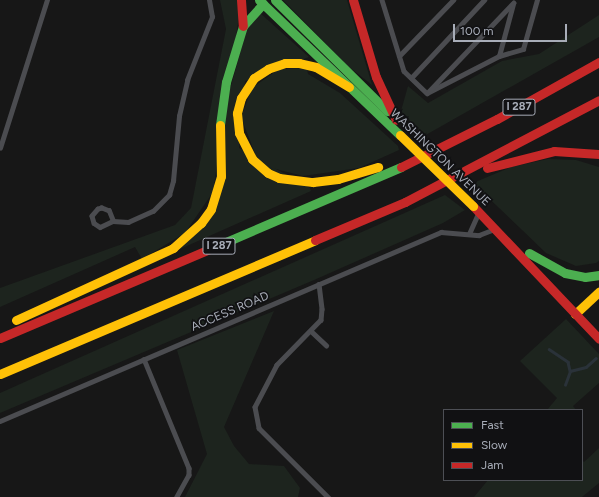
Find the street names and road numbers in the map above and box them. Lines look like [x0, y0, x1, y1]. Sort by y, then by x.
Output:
road number: I 287 [502, 98, 536, 116]
street label: WASHINGTON AVENUE [387, 106, 493, 210]
road number: I 287 [202, 237, 236, 255]
street label: ACCESS ROAD [189, 289, 271, 335]

